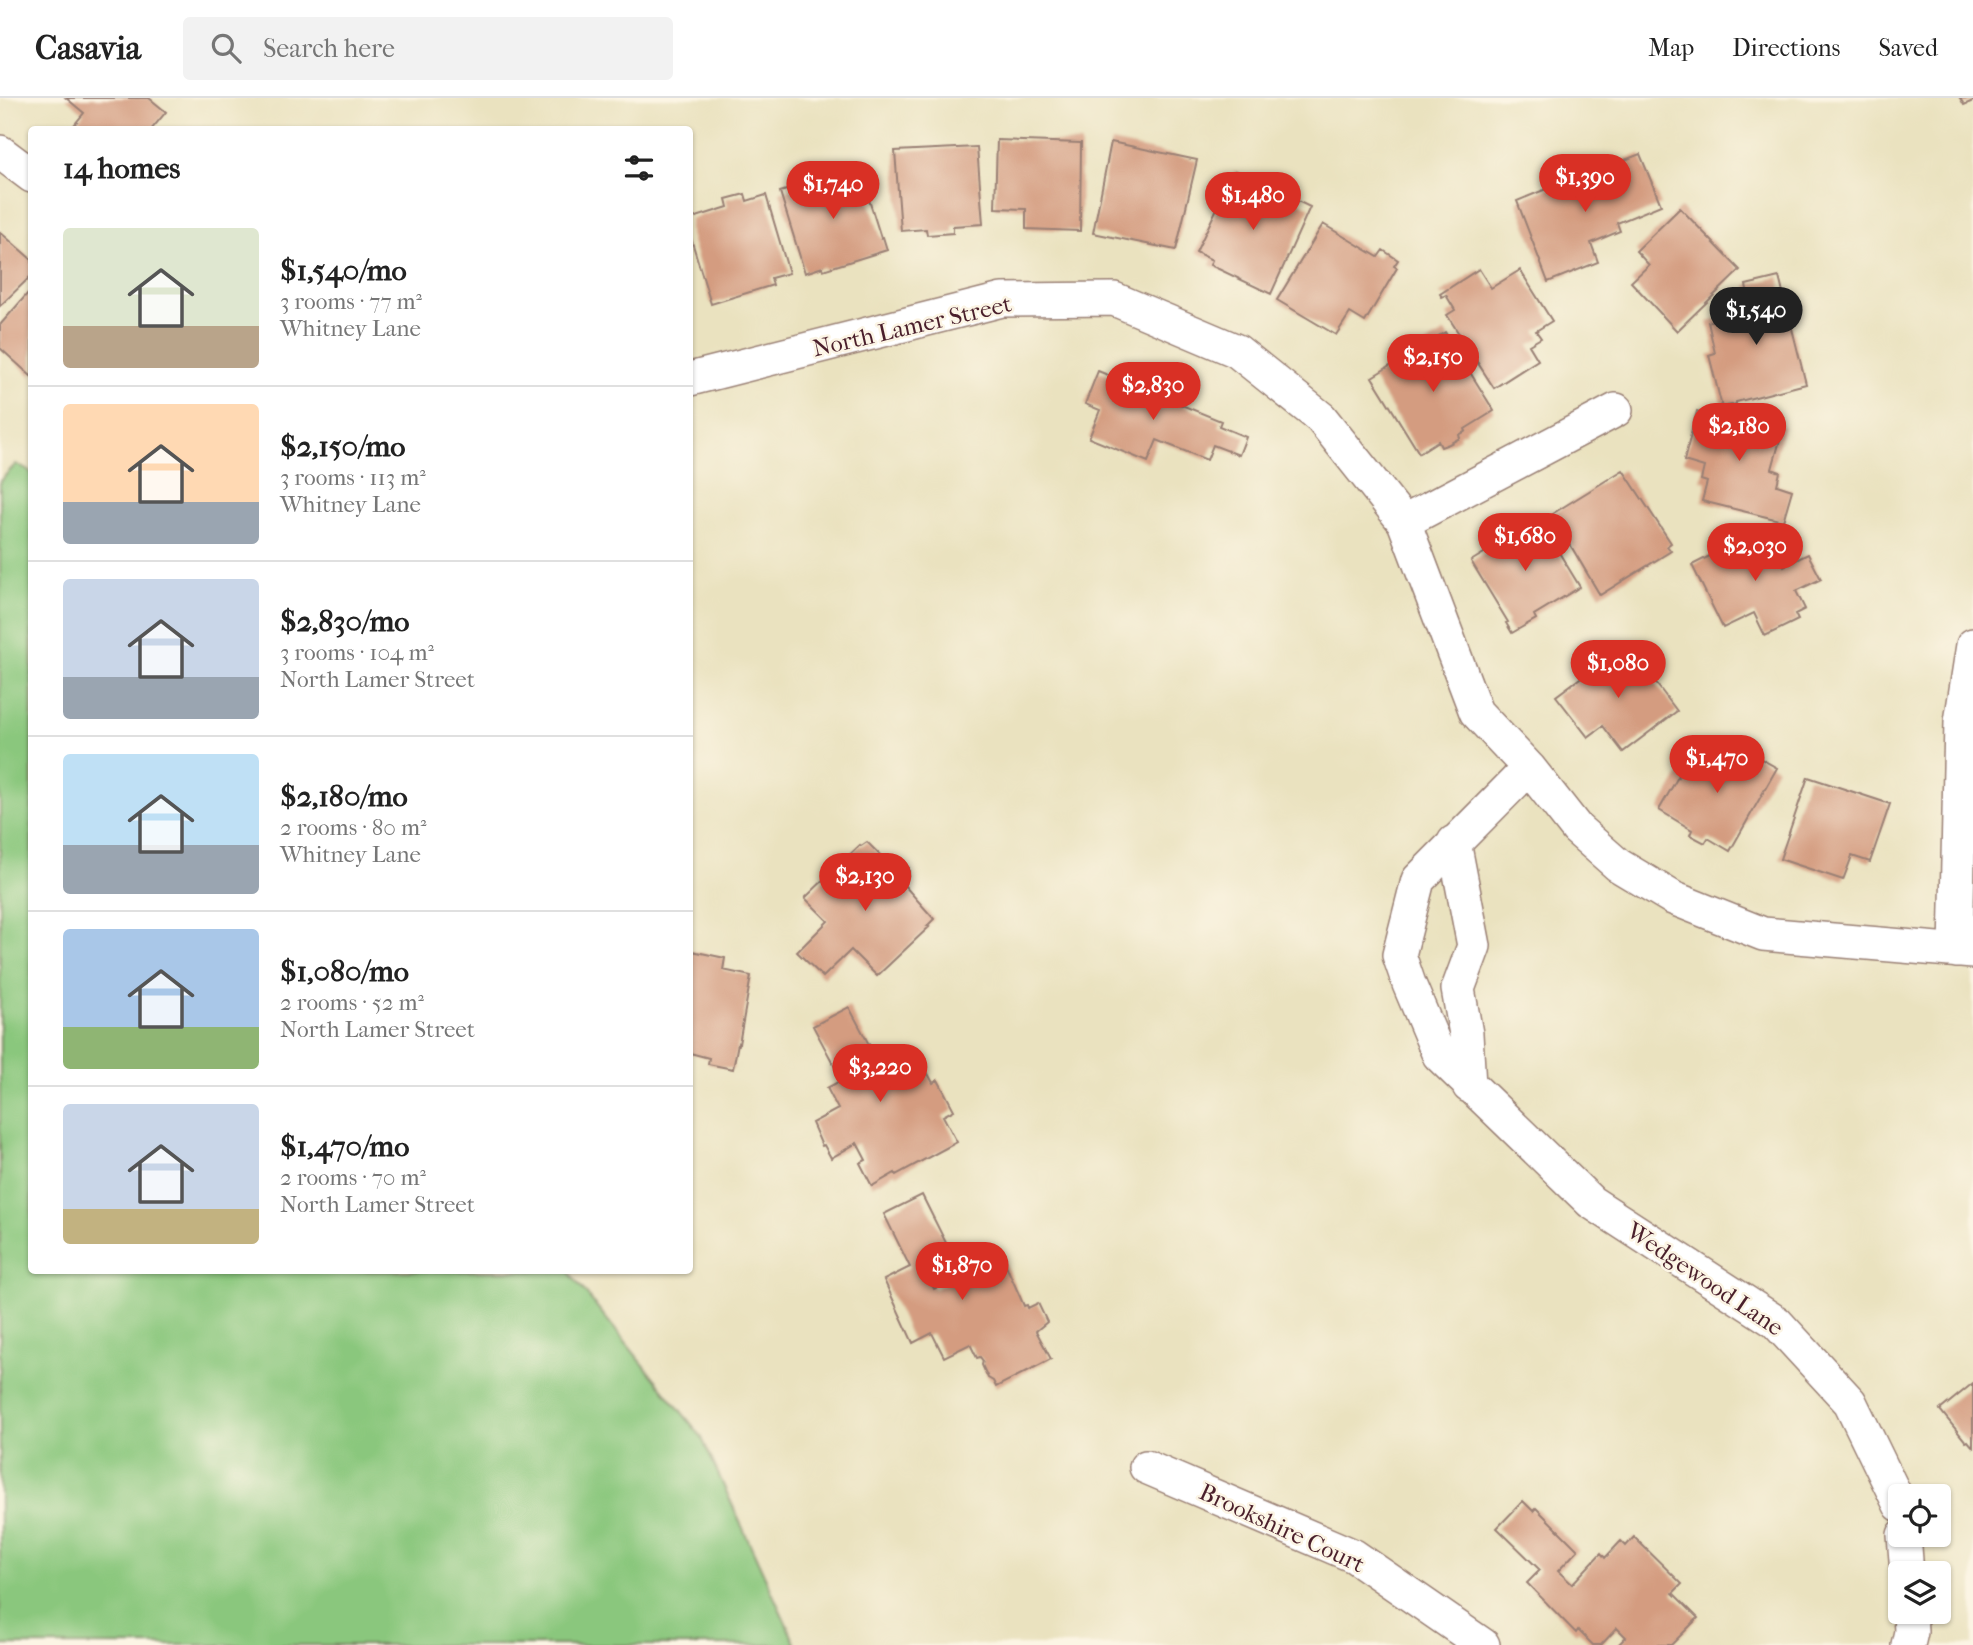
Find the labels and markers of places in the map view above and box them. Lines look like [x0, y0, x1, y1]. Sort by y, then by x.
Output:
pin: $1,390 [1528, 155, 1642, 214]
pin: $1,740 [776, 162, 890, 221]
pin: $1,480 [1196, 172, 1310, 232]
pin: $1,540 [1699, 288, 1813, 347]
pin: $2,150 [1376, 334, 1490, 394]
pin: $2,830 [1096, 362, 1210, 422]
pin: $2,180 [1682, 404, 1796, 463]
pin: $1,680 [1468, 514, 1582, 573]
pin: $2,030 [1698, 524, 1812, 583]
pin: $1,080 [1561, 640, 1675, 700]
pin: $1,470 [1660, 736, 1774, 795]
pin: $2,130 [808, 854, 922, 913]
pin: $3,220 [823, 1044, 937, 1104]
pin: $1,870 [905, 1242, 1019, 1302]

